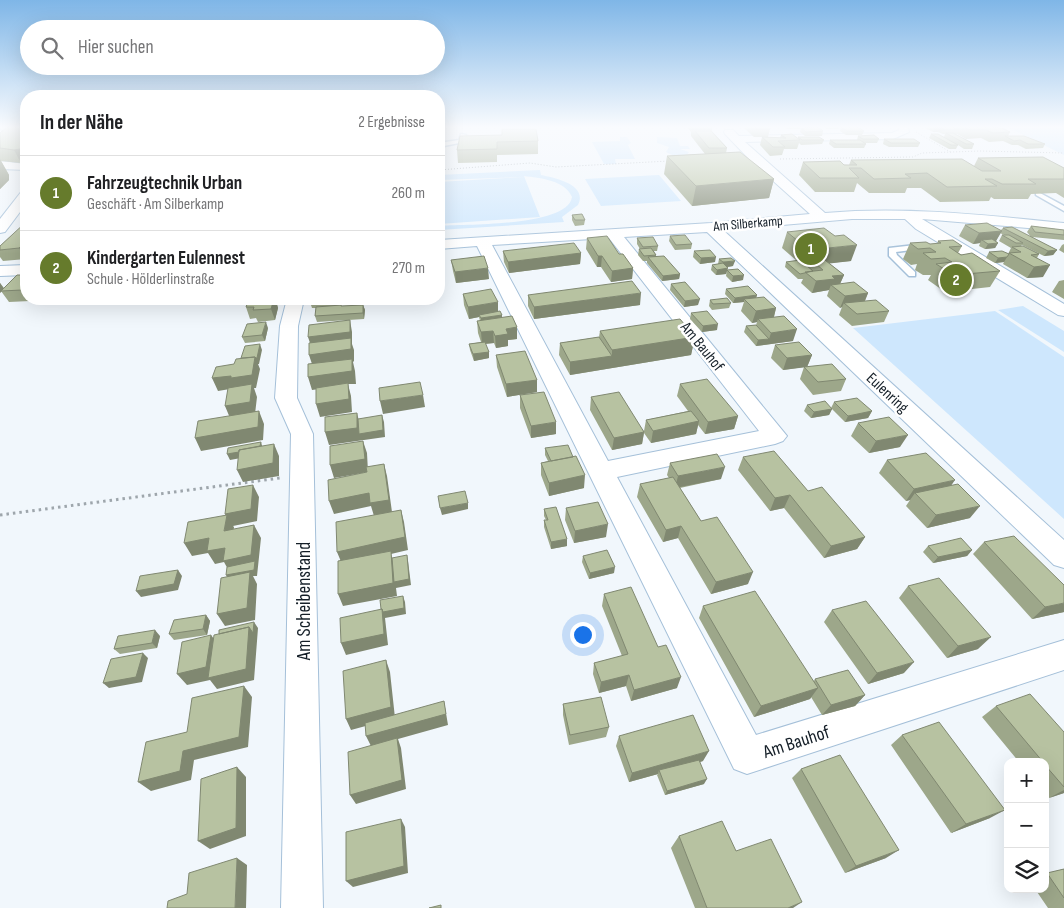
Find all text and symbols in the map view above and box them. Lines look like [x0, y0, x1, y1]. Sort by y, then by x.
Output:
search box [20, 20, 445, 75]
icon: search [38, 34, 66, 62]
text: Hier suchen [78, 36, 154, 59]
text: In der Nähe [40, 110, 123, 135]
text: 2 Ergebnisse [358, 113, 425, 132]
text: Fahrzeugtechnik Urban [87, 172, 242, 195]
text: 1 [53, 184, 59, 203]
text: 260 m [391, 184, 425, 203]
text: Geschäft · Am Silberkamp [87, 195, 224, 214]
street label: Am Silberkamp [712, 212, 784, 235]
pin: 1 [795, 230, 827, 268]
text: Kindergarten Eulennest [87, 247, 245, 270]
text: 2 [52, 259, 60, 278]
text: 270 m [392, 259, 425, 278]
pin: 2 [940, 261, 972, 299]
text: Schule · Hölderlinstraße [87, 270, 214, 289]
street label: Am Bauhof [676, 318, 728, 376]
street label: Eulenring [862, 369, 912, 417]
street label: Am Scheibenstand [293, 542, 316, 661]
your location [570, 622, 596, 648]
street label: Am Bauhof [759, 721, 833, 764]
map controls [1004, 758, 1049, 893]
button: + [1004, 758, 1049, 803]
button: − [1004, 803, 1049, 848]
button: layers [1004, 848, 1049, 893]

